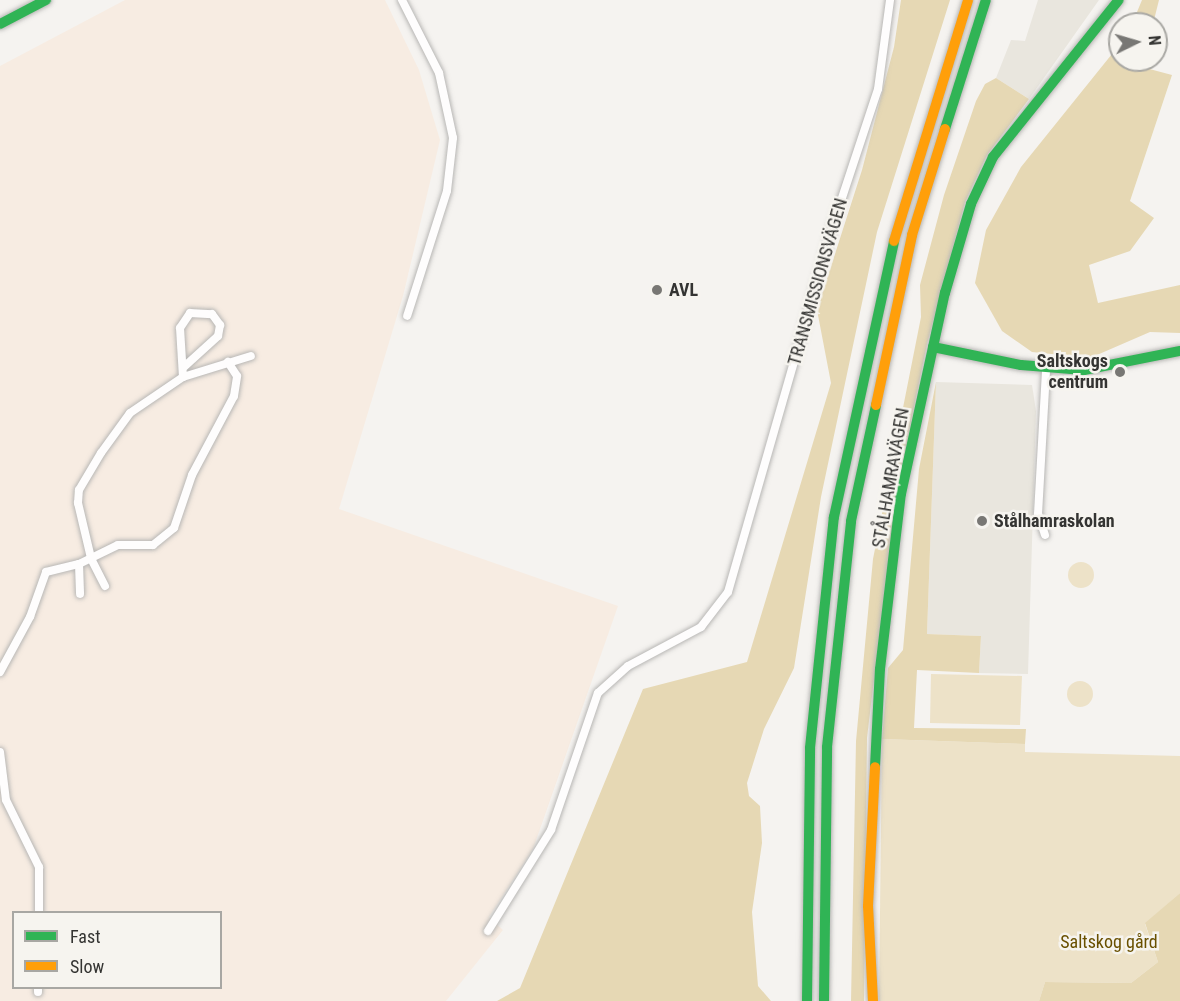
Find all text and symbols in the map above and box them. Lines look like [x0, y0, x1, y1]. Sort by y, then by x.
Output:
north arrow [1108, 12, 1168, 72]
text: N [1145, 35, 1164, 46]
street label: TRANSMISSIONSVÄGEN [784, 196, 852, 368]
place label: AVL [669, 279, 698, 301]
marker: AVL [650, 283, 664, 297]
place label: Saltskogs centrum [1037, 351, 1108, 394]
marker: Saltskogs centrum [1113, 365, 1127, 379]
street label: STÅLHAMRAVÄGEN [868, 406, 914, 550]
place label: Stålhamraskolan [994, 510, 1115, 532]
marker: Stålhamraskolan [975, 514, 989, 528]
legend [12, 911, 222, 989]
text: Fast [70, 926, 101, 947]
park label: Saltskog gård [1060, 931, 1158, 953]
text: Slow [70, 956, 104, 977]

